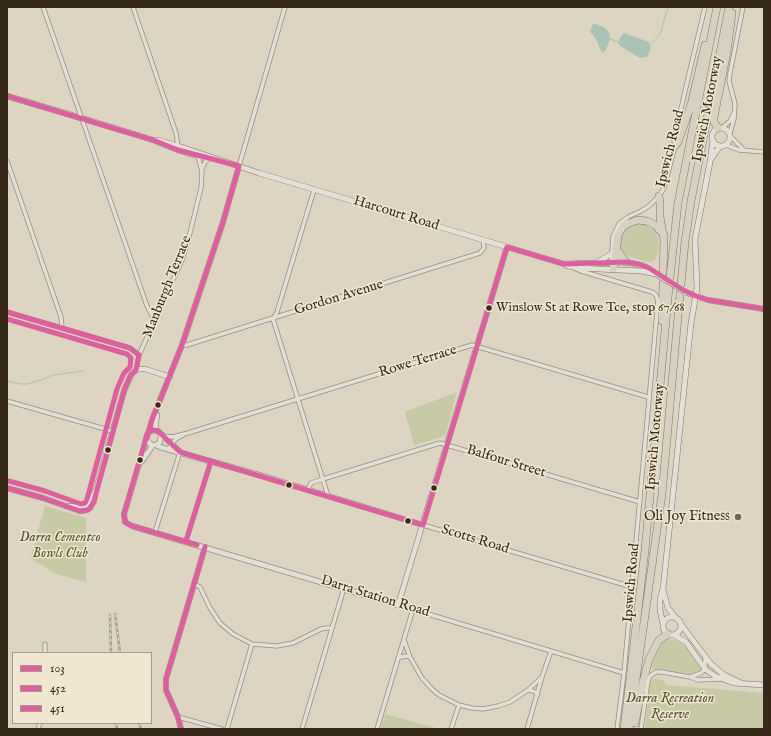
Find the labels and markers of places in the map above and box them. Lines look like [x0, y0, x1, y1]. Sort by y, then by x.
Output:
place label: Winslow St at Rowe Tce, stop 67/68 [496, 300, 685, 316]
marker: Winslow St at Rowe Tce, stop 67/68 [484, 303, 494, 313]
unlabelled marker [153, 400, 163, 410]
unlabelled marker [103, 445, 113, 455]
unlabelled marker [135, 455, 145, 465]
unlabelled marker [284, 480, 294, 490]
unlabelled marker [429, 483, 439, 493]
place label: Oli Joy Fitness [644, 509, 730, 525]
marker: Oli Joy Fitness [733, 512, 743, 522]
unlabelled marker [403, 516, 413, 526]

